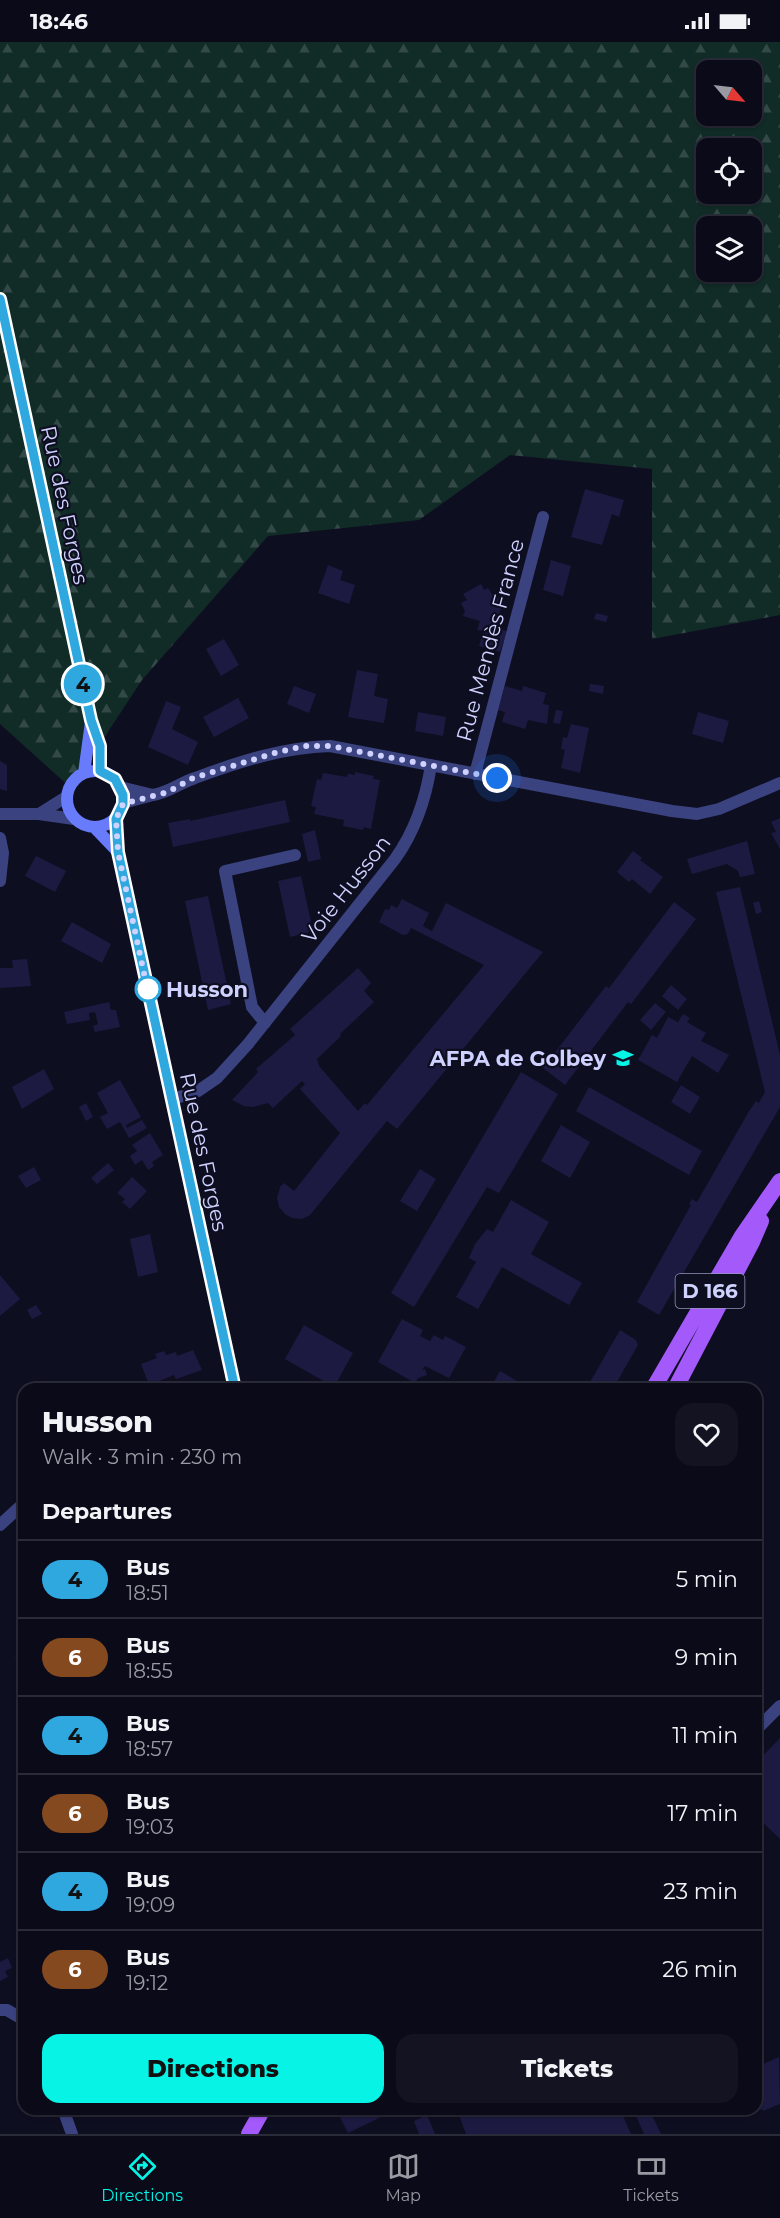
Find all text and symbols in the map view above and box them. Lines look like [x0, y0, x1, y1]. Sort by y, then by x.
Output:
text: 18:46 [30, 8, 88, 35]
north arrow [696, 60, 762, 126]
map controls [696, 60, 762, 282]
button: locate [696, 138, 762, 204]
button: layers [696, 216, 762, 282]
street label: Rue des Forges [36, 423, 94, 587]
street label: Rue Mendès France [451, 536, 529, 744]
line badge: 4 [64, 664, 103, 704]
text: 4 [76, 672, 90, 697]
your location [482, 763, 512, 793]
street label: Voie Husson [296, 830, 396, 948]
marker: Husson [135, 976, 161, 1002]
place label: Husson [166, 977, 248, 1002]
place label: AFPA de Golbey [429, 1046, 606, 1071]
school or university icon: AFPA de Golbey [611, 1046, 635, 1070]
street label: Rue des Forges [175, 1070, 233, 1234]
road number: D 166 [676, 1274, 744, 1308]
button: heart [675, 1403, 738, 1466]
text: Husson [42, 1405, 153, 1439]
text: Walk · 3 min · 230 m [42, 1445, 242, 1469]
text: Departures [42, 1498, 172, 1525]
text: Bus [126, 1554, 170, 1581]
text: 5 min [676, 1566, 738, 1593]
text: 4 [68, 1567, 82, 1592]
text: 18:51 [126, 1581, 169, 1605]
text: Bus [126, 1632, 170, 1659]
text: 9 min [675, 1644, 738, 1671]
text: 6 [68, 1645, 82, 1670]
text: 18:55 [126, 1659, 173, 1683]
text: Bus [126, 1710, 170, 1737]
text: 11 min [672, 1722, 738, 1749]
text: 4 [68, 1723, 82, 1748]
text: 18:57 [126, 1737, 173, 1761]
text: Bus [126, 1788, 170, 1815]
text: 17 min [667, 1800, 738, 1827]
text: 6 [68, 1801, 82, 1826]
text: 19:03 [126, 1815, 174, 1839]
text: Bus [126, 1866, 170, 1893]
text: 23 min [663, 1878, 738, 1905]
text: 4 [68, 1879, 82, 1904]
text: 19:09 [126, 1893, 175, 1917]
text: Bus [126, 1944, 170, 1971]
text: 26 min [662, 1956, 738, 1983]
text: 6 [68, 1957, 82, 1982]
text: 19:12 [126, 1971, 168, 1995]
button: Directions [42, 2034, 384, 2103]
button: Tickets [396, 2034, 738, 2103]
tab: Directions [101, 2150, 183, 2205]
tab: Map [385, 2150, 421, 2205]
tab: Tickets [623, 2150, 679, 2205]

